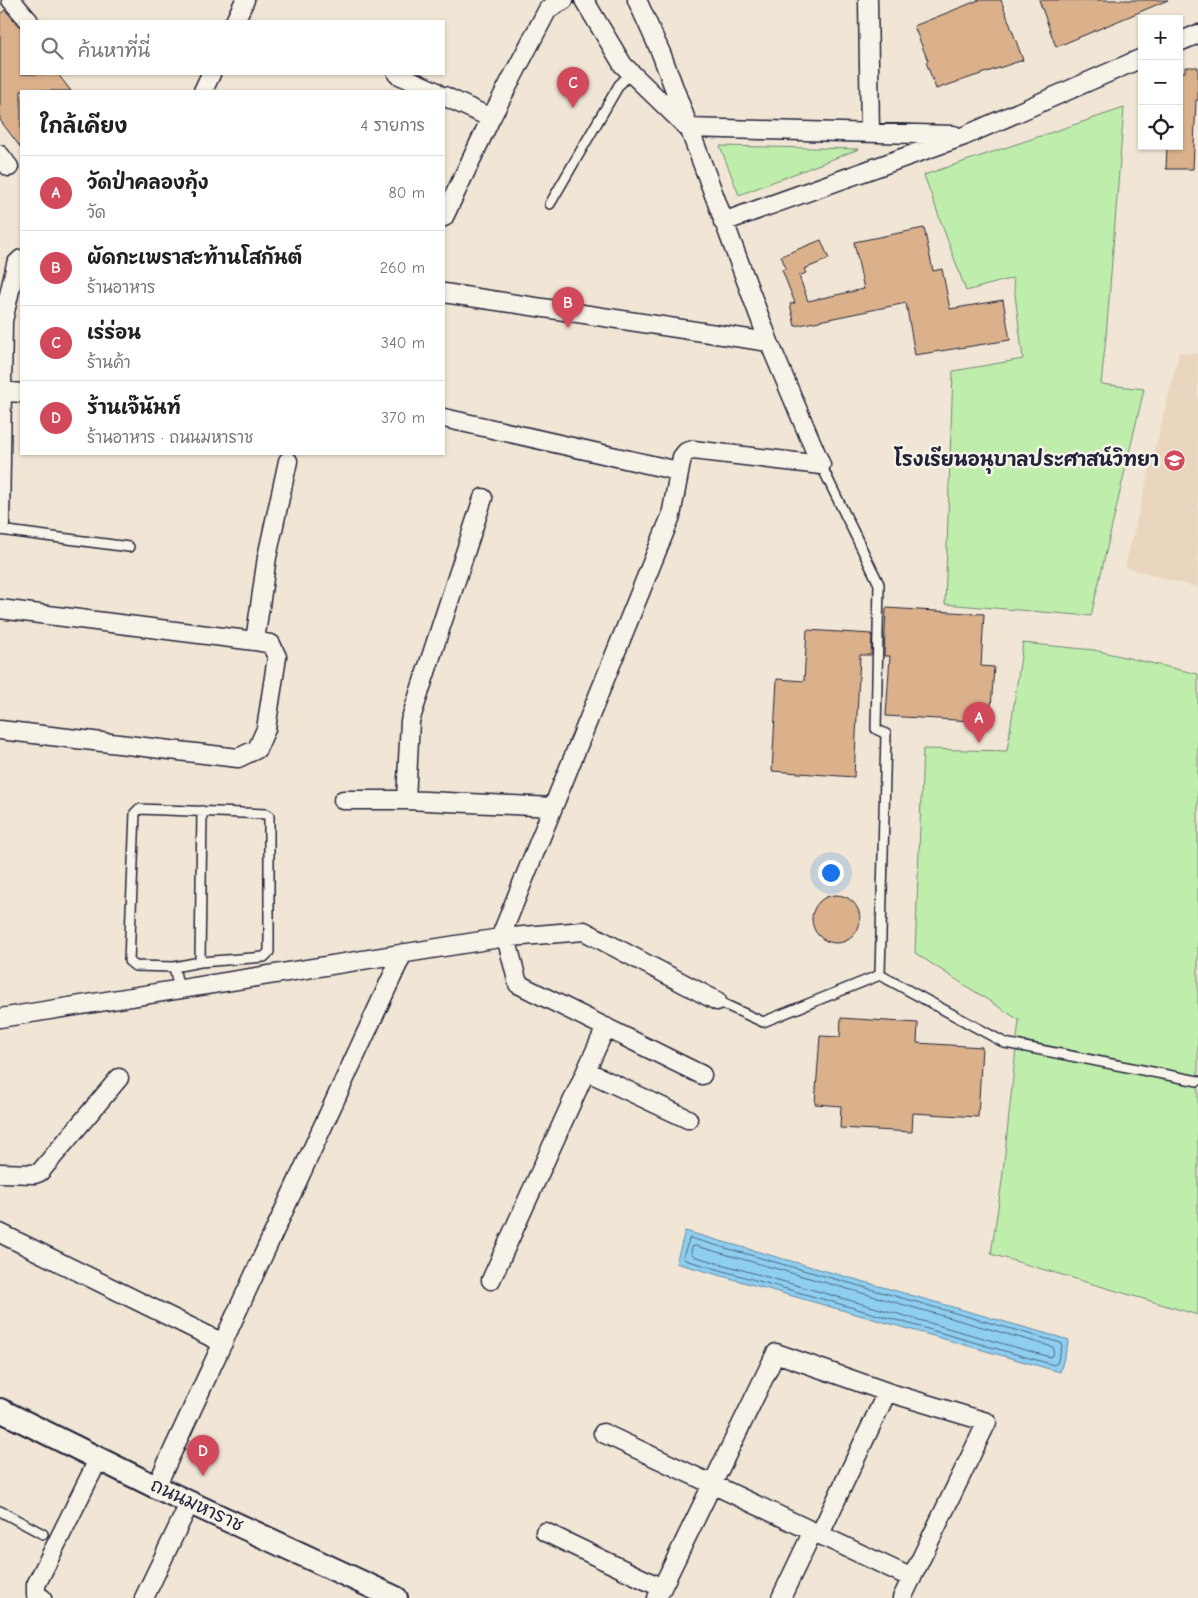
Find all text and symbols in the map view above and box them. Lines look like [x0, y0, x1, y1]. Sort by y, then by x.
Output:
map controls [1138, 15, 1183, 150]
button: + [1138, 15, 1183, 60]
search box [20, 20, 445, 75]
icon: search [38, 34, 66, 62]
text: ค้นหาที่นี่ [78, 40, 150, 62]
button: − [1138, 60, 1183, 105]
pin: C [557, 67, 589, 108]
button: locate [1138, 105, 1183, 150]
text: ใกล้เคียง [40, 114, 127, 138]
text: 4 รายการ [361, 117, 425, 135]
text: วัดป่าคลองกุ้ง [87, 172, 209, 194]
text: A [52, 184, 60, 202]
text: 80 m [388, 184, 425, 202]
text: วัด [87, 204, 106, 222]
text: ผัดกะเพราสะท้านโสกันต์ [87, 247, 302, 269]
text: B [51, 259, 61, 277]
text: 260 m [380, 259, 425, 277]
text: ร้านอาหาร [87, 279, 156, 297]
pin: B [552, 287, 584, 328]
text: เร่ร่อน [87, 322, 141, 344]
text: C [51, 334, 61, 352]
text: 340 m [381, 334, 425, 352]
text: ร้านค้า [87, 354, 131, 372]
text: ร้านเจ๊นันท์ [87, 397, 181, 419]
text: D [51, 409, 61, 427]
text: 370 m [381, 409, 425, 427]
text: ร้านอาหาร · ถนนมหาราช [87, 429, 253, 447]
place label: โรงเรียนอนุบาลประศาสน์วิทยา [893, 446, 1159, 474]
school or university icon: โรงเรียนอนุบาลประศาสน์วิทยา [1163, 448, 1187, 472]
pin: A [963, 702, 995, 743]
your location [818, 860, 844, 886]
pin: D [187, 1435, 219, 1476]
street label: ถนนมหาราช [147, 1474, 247, 1536]

